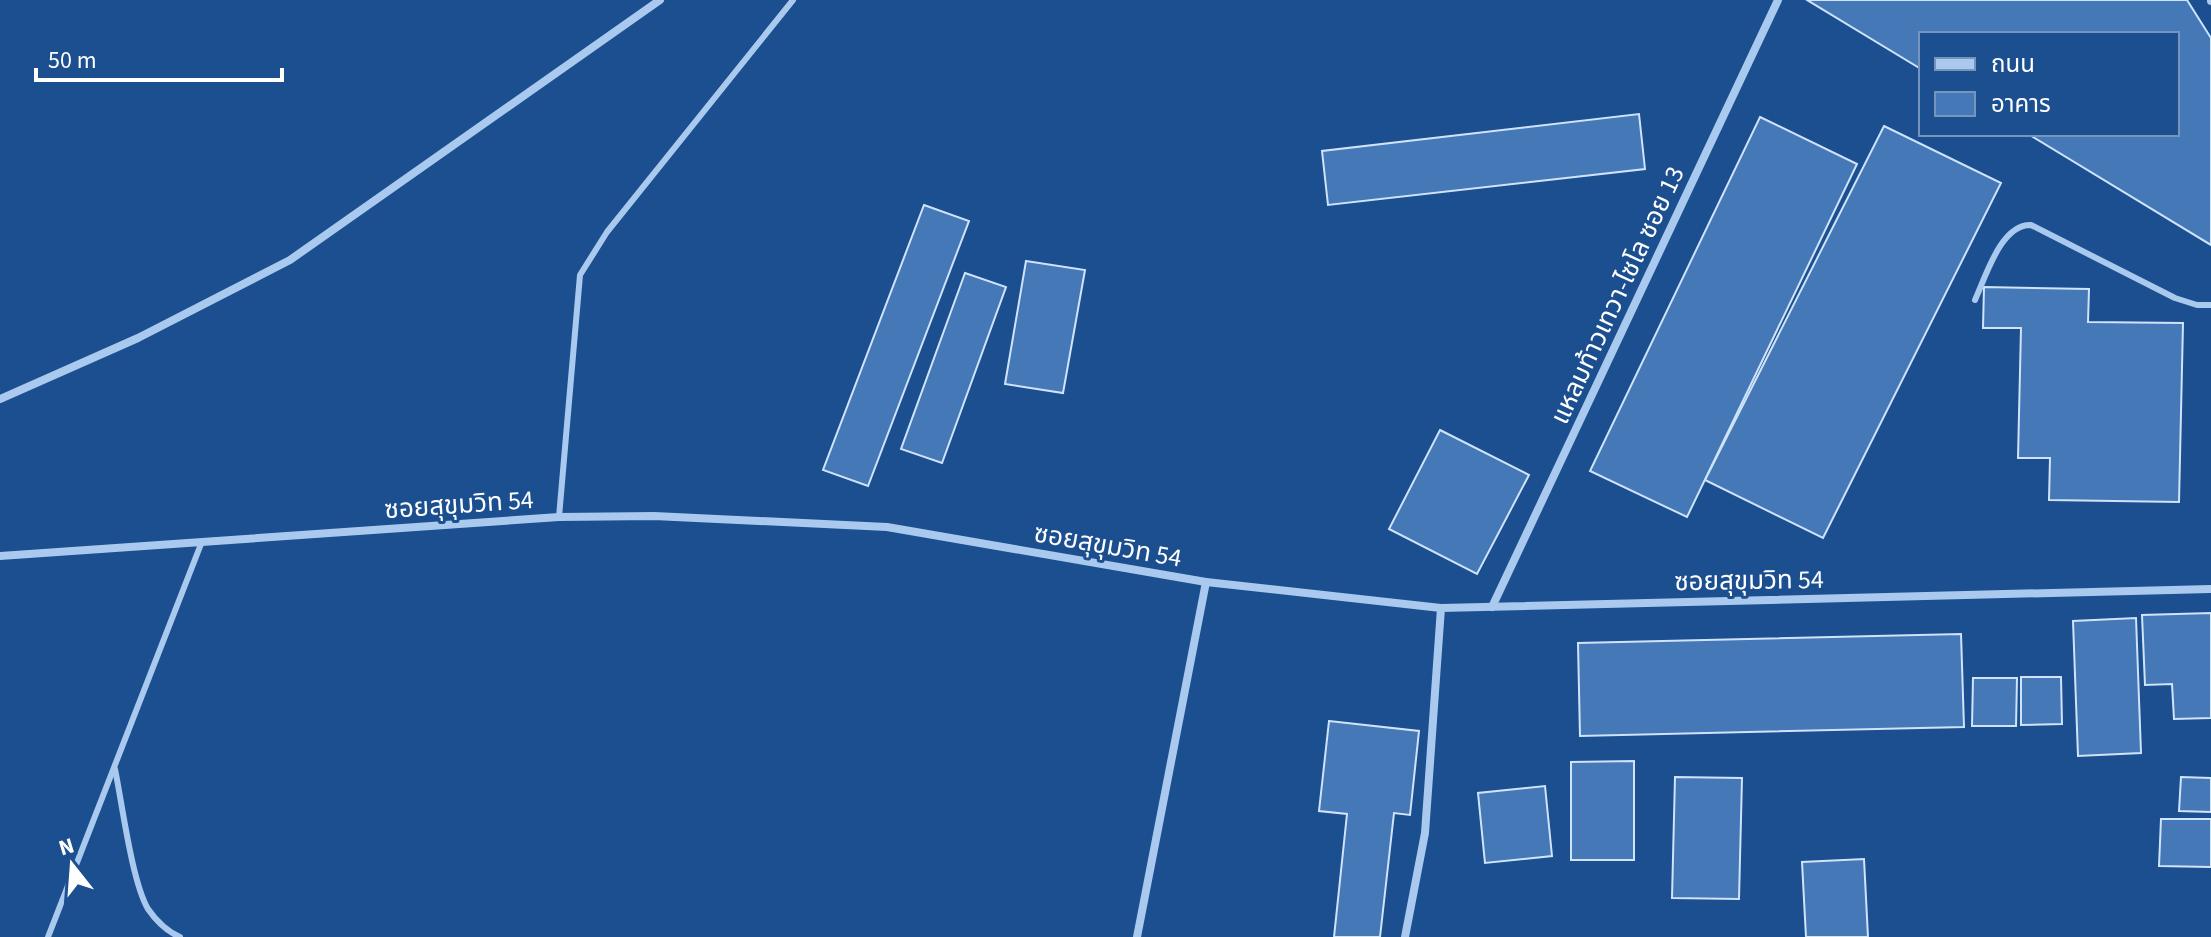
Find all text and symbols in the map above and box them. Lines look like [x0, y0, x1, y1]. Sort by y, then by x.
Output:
scale bar [36, 32, 282, 82]
legend [1919, 32, 2179, 136]
text: 50 m [48, 43, 97, 78]
text: ถนน [1991, 47, 2035, 82]
text: อาคาร [1991, 87, 2051, 122]
street label: แหลมท้าวเทวา-ไซโล ซอย 13 [1541, 160, 1694, 430]
street label: ซอยสุขุมวิท 54 [383, 481, 535, 528]
street label: ซอยสุขุมวิท 54 [1031, 514, 1185, 577]
street label: ซอยสุขุมวิท 54 [1674, 561, 1824, 600]
north arrow [32, 825, 112, 905]
text: N [55, 829, 78, 864]

